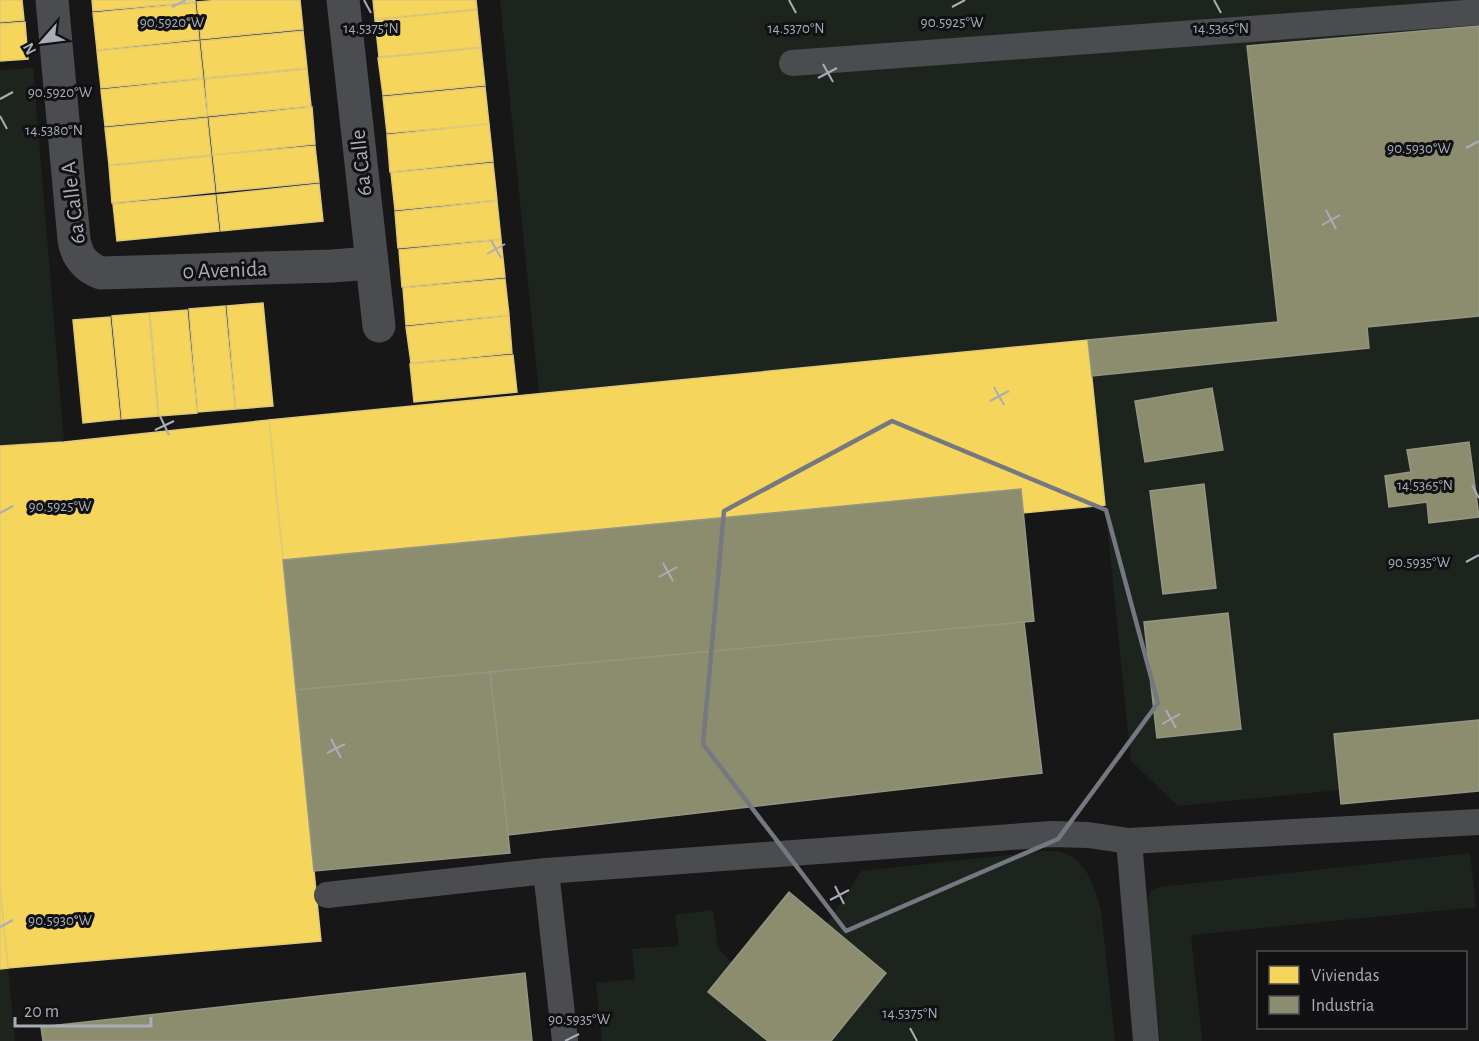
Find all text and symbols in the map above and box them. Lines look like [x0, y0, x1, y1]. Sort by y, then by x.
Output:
north arrow [12, 12, 72, 72]
text: 90.5920°W [140, 15, 205, 30]
text: 90.5925°W [921, 15, 984, 30]
text: 14.5375°N [343, 21, 399, 36]
text: 14.5370°N [767, 21, 825, 36]
text: 14.5365°N [1193, 21, 1249, 36]
text: N [20, 40, 39, 57]
text: 90.5920°W [28, 85, 93, 100]
text: 14.5380°N [25, 123, 83, 138]
street label: 6a Calle [347, 129, 375, 197]
text: 90.5930°W [1387, 141, 1452, 156]
street label: 6a Calle A [57, 160, 89, 245]
street label: 0 Avenida [182, 258, 268, 282]
text: 14.5365°N [1397, 478, 1453, 493]
text: 90.5925°W [29, 499, 92, 514]
text: 90.5935°W [1388, 555, 1451, 570]
text: 90.5930°W [28, 913, 93, 928]
legend [1257, 951, 1467, 1029]
text: Viviendas [1311, 967, 1379, 985]
scale bar [15, 990, 152, 1028]
text: Industria [1311, 997, 1374, 1015]
text: 20 m [24, 1003, 59, 1021]
text: 14.5375°N [882, 1006, 938, 1021]
text: 90.5935°W [548, 1012, 611, 1027]

